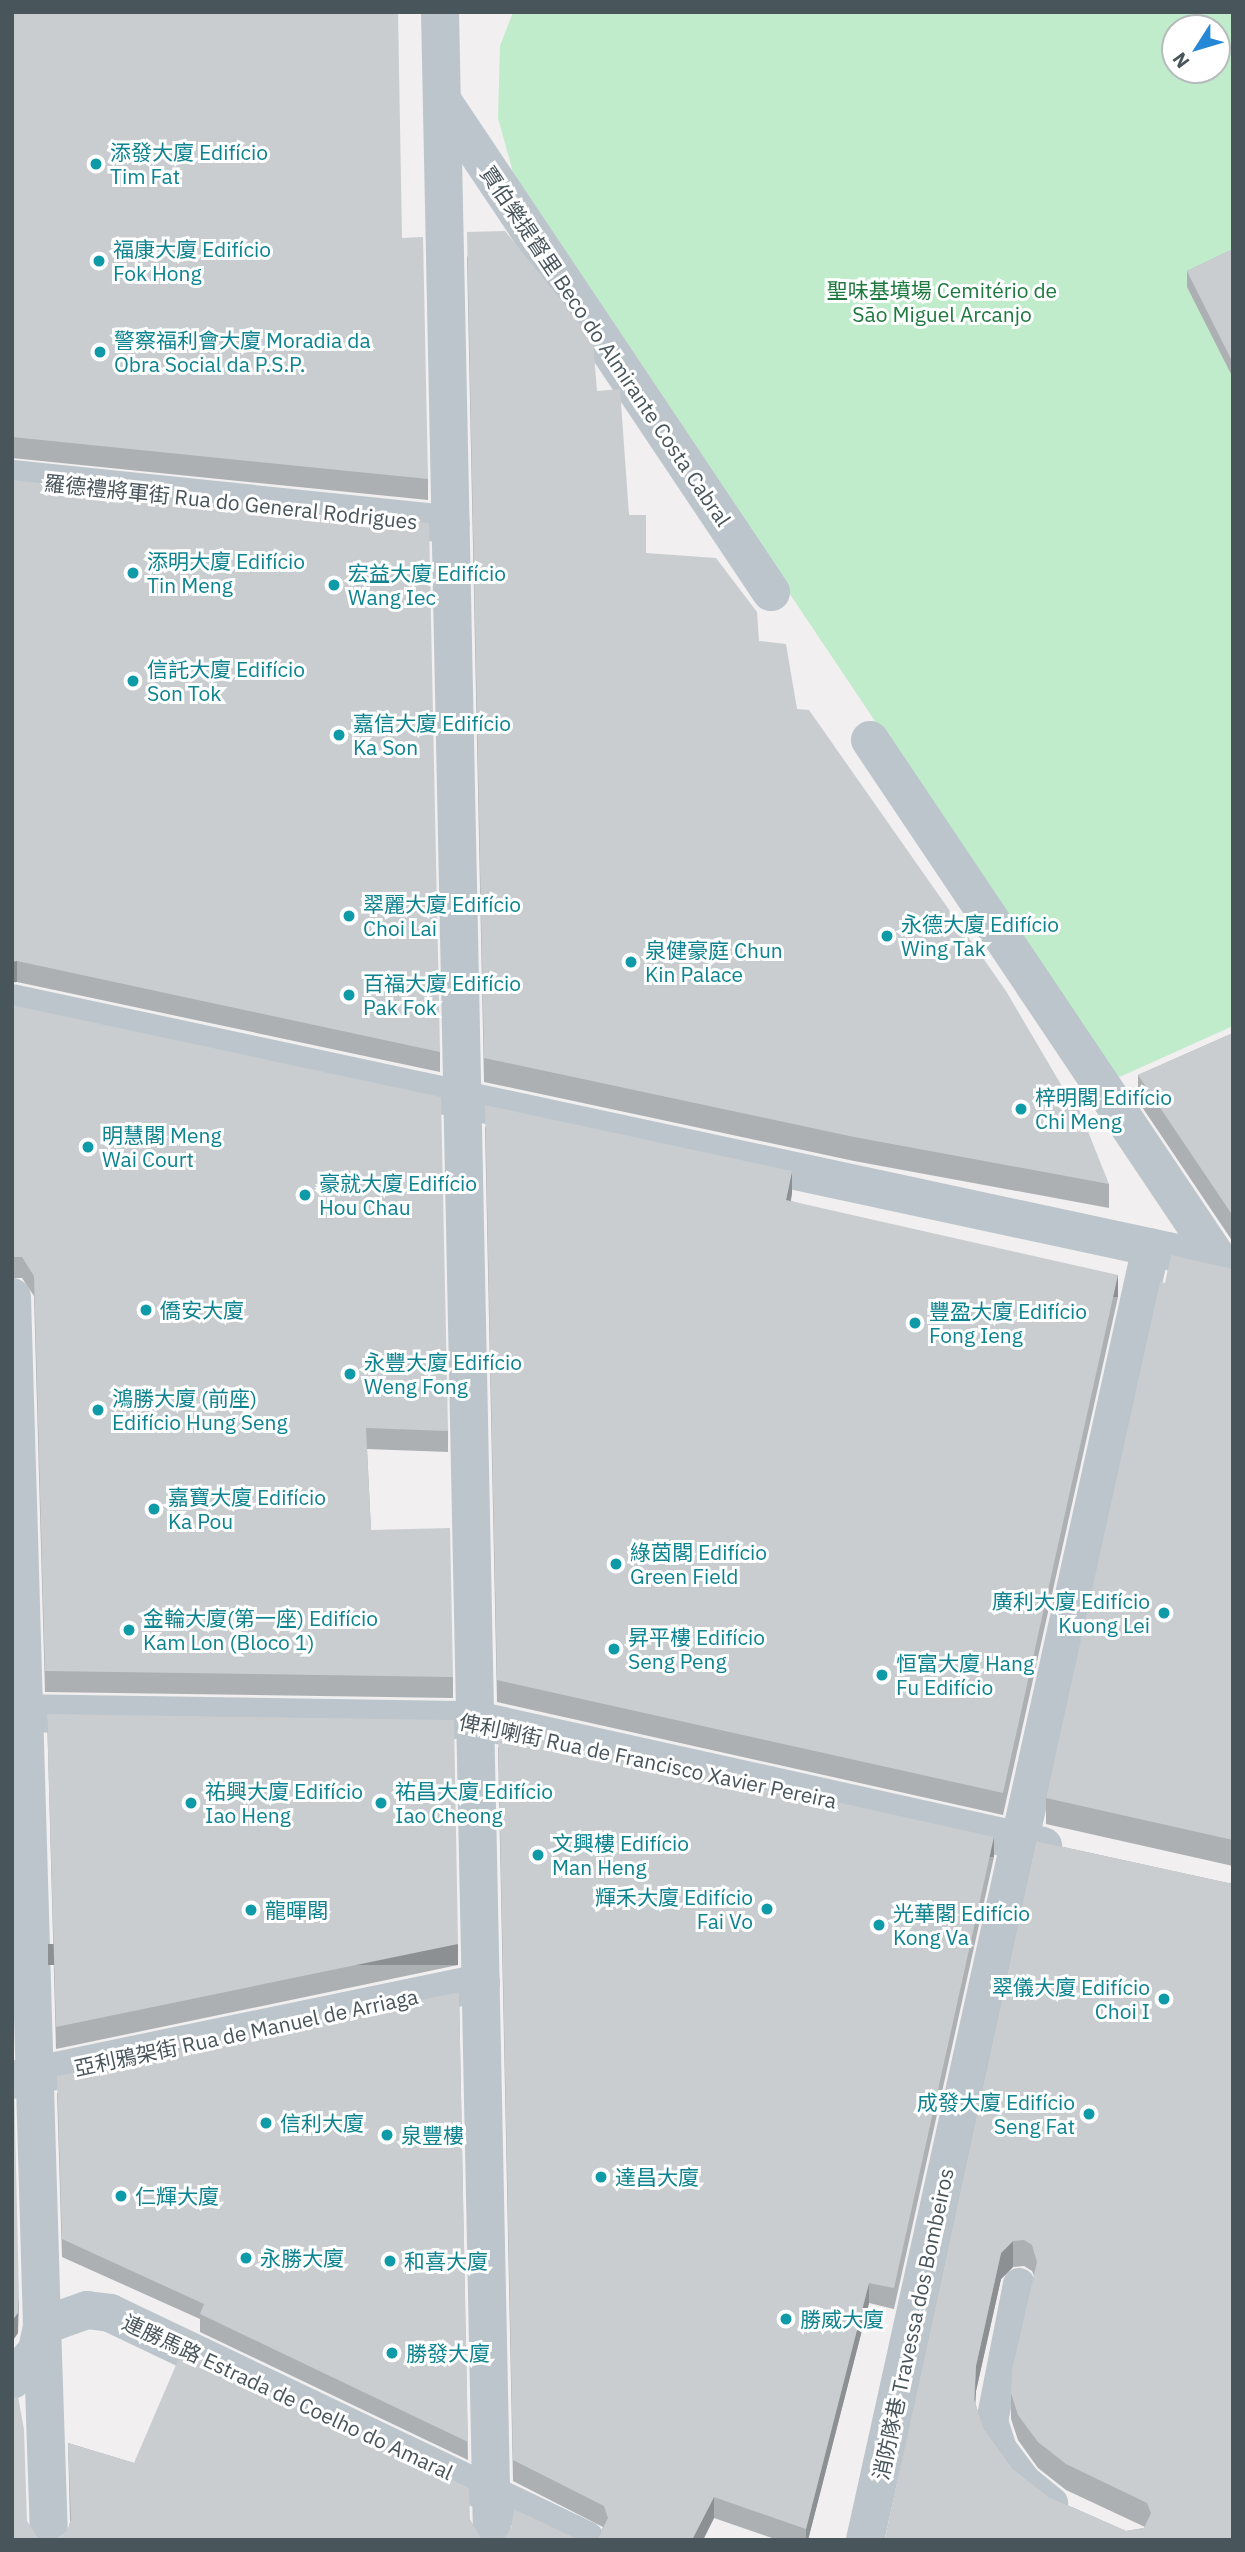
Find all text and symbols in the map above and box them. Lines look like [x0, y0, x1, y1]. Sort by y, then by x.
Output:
north arrow [1161, 14, 1231, 84]
text: N [1167, 48, 1195, 73]
place label: 添發大廈 Edifício Tim Fat [110, 139, 268, 189]
marker: 添發大廈 Edifício Tim Fat [88, 156, 104, 172]
street label: 賈伯樂提督里 Beco do Almirante Costa Cabral [476, 161, 736, 531]
place label: 福康大廈 Edifício Fok Hong [113, 236, 271, 286]
marker: 福康大廈 Edifício Fok Hong [91, 253, 107, 269]
park label: 聖味基墳場 Cemitério de São Miguel Arcanjo [827, 277, 1057, 327]
place label: 警察福利會大廈 Moradia da Obra Social da P.S.P. [114, 327, 371, 377]
marker: 警察福利會大廈 Moradia da Obra Social da P.S.P. [92, 344, 108, 360]
street label: 羅德禮將軍街 Rua do General Rodrigues [43, 470, 419, 534]
place label: 添明大廈 Edifício Tin Meng [147, 548, 305, 598]
place label: 宏益大廈 Edifício Wang Iec [348, 560, 506, 610]
marker: 添明大廈 Edifício Tin Meng [125, 565, 141, 581]
marker: 宏益大廈 Edifício Wang Iec [326, 577, 342, 593]
place label: 信託大廈 Edifício Son Tok [147, 656, 305, 706]
marker: 信託大廈 Edifício Son Tok [125, 673, 141, 689]
place label: 嘉信大廈 Edifício Ka Son [353, 710, 511, 760]
marker: 嘉信大廈 Edifício Ka Son [331, 727, 347, 743]
place label: 翠麗大廈 Edifício Choi Lai [363, 891, 521, 941]
marker: 翠麗大廈 Edifício Choi Lai [341, 908, 357, 924]
place label: 永德大廈 Edifício Wing Tak [901, 911, 1059, 961]
marker: 永德大廈 Edifício Wing Tak [879, 928, 895, 944]
place label: 泉健豪庭 Chun Kin Palace [645, 937, 783, 987]
marker: 泉健豪庭 Chun Kin Palace [623, 954, 639, 970]
place label: 百福大廈 Edifício Pak Fok [363, 970, 521, 1020]
marker: 百福大廈 Edifício Pak Fok [341, 987, 357, 1003]
place label: 梓明閣 Edifício Chi Meng [1035, 1084, 1172, 1134]
marker: 梓明閣 Edifício Chi Meng [1013, 1101, 1029, 1117]
place label: 明慧閣 Meng Wai Court [102, 1122, 222, 1172]
marker: 明慧閣 Meng Wai Court [80, 1139, 96, 1155]
place label: 豪就大廈 Edifício Hou Chau [319, 1170, 477, 1220]
marker: 豪就大廈 Edifício Hou Chau [297, 1187, 313, 1203]
place label: 僑安大廈 [160, 1297, 244, 1323]
place label: 豐盈大廈 Edifício Fong Ieng [929, 1298, 1087, 1348]
marker: 僑安大廈 [138, 1302, 154, 1318]
marker: 豐盈大廈 Edifício Fong Ieng [907, 1315, 923, 1331]
place label: 永豐大廈 Edifício Weng Fong [364, 1349, 522, 1399]
marker: 永豐大廈 Edifício Weng Fong [342, 1366, 358, 1382]
place label: 鴻勝大廈 (前座) Edifício Hung Seng [112, 1385, 288, 1435]
marker: 鴻勝大廈 (前座) Edifício Hung Seng [90, 1402, 106, 1418]
place label: 嘉寶大廈 Edifício Ka Pou [168, 1484, 326, 1534]
marker: 嘉寶大廈 Edifício Ka Pou [146, 1501, 162, 1517]
place label: 綠茵閣 Edifício Green Field [630, 1539, 767, 1589]
marker: 綠茵閣 Edifício Green Field [608, 1556, 624, 1572]
place label: 廣利大廈 Edifício Kuong Lei [992, 1588, 1150, 1638]
place label: 金輪大廈(第一座) Edifício Kam Lon (Bloco 1) [143, 1605, 378, 1655]
marker: 廣利大廈 Edifício Kuong Lei [1156, 1605, 1172, 1621]
marker: 金輪大廈(第一座) Edifício Kam Lon (Bloco 1) [121, 1622, 137, 1638]
place label: 昇平樓 Edifício Seng Peng [628, 1624, 765, 1674]
marker: 昇平樓 Edifício Seng Peng [606, 1641, 622, 1657]
place label: 恒富大廈 Hang Fu Edifício [896, 1650, 1034, 1700]
marker: 恒富大廈 Hang Fu Edifício [874, 1667, 890, 1683]
street label: 俾利喇街 Rua de Francisco Xavier Pereira [457, 1709, 839, 1813]
place label: 祐興大廈 Edifício Iao Heng [205, 1778, 363, 1828]
place label: 祐昌大廈 Edifício Iao Cheong [395, 1778, 553, 1828]
marker: 祐興大廈 Edifício Iao Heng [183, 1795, 199, 1811]
marker: 祐昌大廈 Edifício Iao Cheong [373, 1795, 389, 1811]
place label: 文興樓 Edifício Man Heng [552, 1830, 689, 1880]
marker: 文興樓 Edifício Man Heng [530, 1847, 546, 1863]
place label: 輝禾大廈 Edifício Fai Vo [595, 1884, 753, 1934]
place label: 龍暉閣 [265, 1897, 328, 1923]
place label: 光華閣 Edifício Kong Va [893, 1900, 1030, 1950]
marker: 輝禾大廈 Edifício Fai Vo [759, 1901, 775, 1917]
marker: 龍暉閣 [243, 1902, 259, 1918]
marker: 光華閣 Edifício Kong Va [871, 1917, 887, 1933]
place label: 翠儀大廈 Edifício Choi I [992, 1974, 1150, 2024]
street label: 亞利鴉架街 Rua de Manuel de Arriaga [72, 1983, 420, 2081]
marker: 翠儀大廈 Edifício Choi I [1156, 1991, 1172, 2007]
place label: 成發大廈 Edifício Seng Fat [917, 2089, 1075, 2139]
marker: 成發大廈 Edifício Seng Fat [1081, 2106, 1097, 2122]
place label: 信利大廈 [280, 2110, 364, 2136]
marker: 信利大廈 [258, 2115, 274, 2131]
place label: 泉豐樓 [401, 2122, 464, 2148]
marker: 泉豐樓 [379, 2127, 395, 2143]
place label: 達昌大廈 [615, 2164, 699, 2190]
street label: 消防隊巷 Travessa dos Bombeiros [868, 2166, 958, 2482]
marker: 達昌大廈 [593, 2169, 609, 2185]
place label: 仁輝大廈 [135, 2183, 219, 2209]
marker: 仁輝大廈 [113, 2188, 129, 2204]
place label: 永勝大廈 [260, 2245, 344, 2271]
place label: 和喜大廈 [404, 2248, 488, 2274]
marker: 永勝大廈 [238, 2250, 254, 2266]
marker: 和喜大廈 [382, 2253, 398, 2269]
place label: 勝威大廈 [800, 2306, 884, 2332]
street label: 連勝馬路 Estrada de Coelho do Amaral [119, 2309, 457, 2485]
marker: 勝威大廈 [778, 2311, 794, 2327]
place label: 勝發大廈 [406, 2340, 490, 2366]
marker: 勝發大廈 [384, 2345, 400, 2361]

